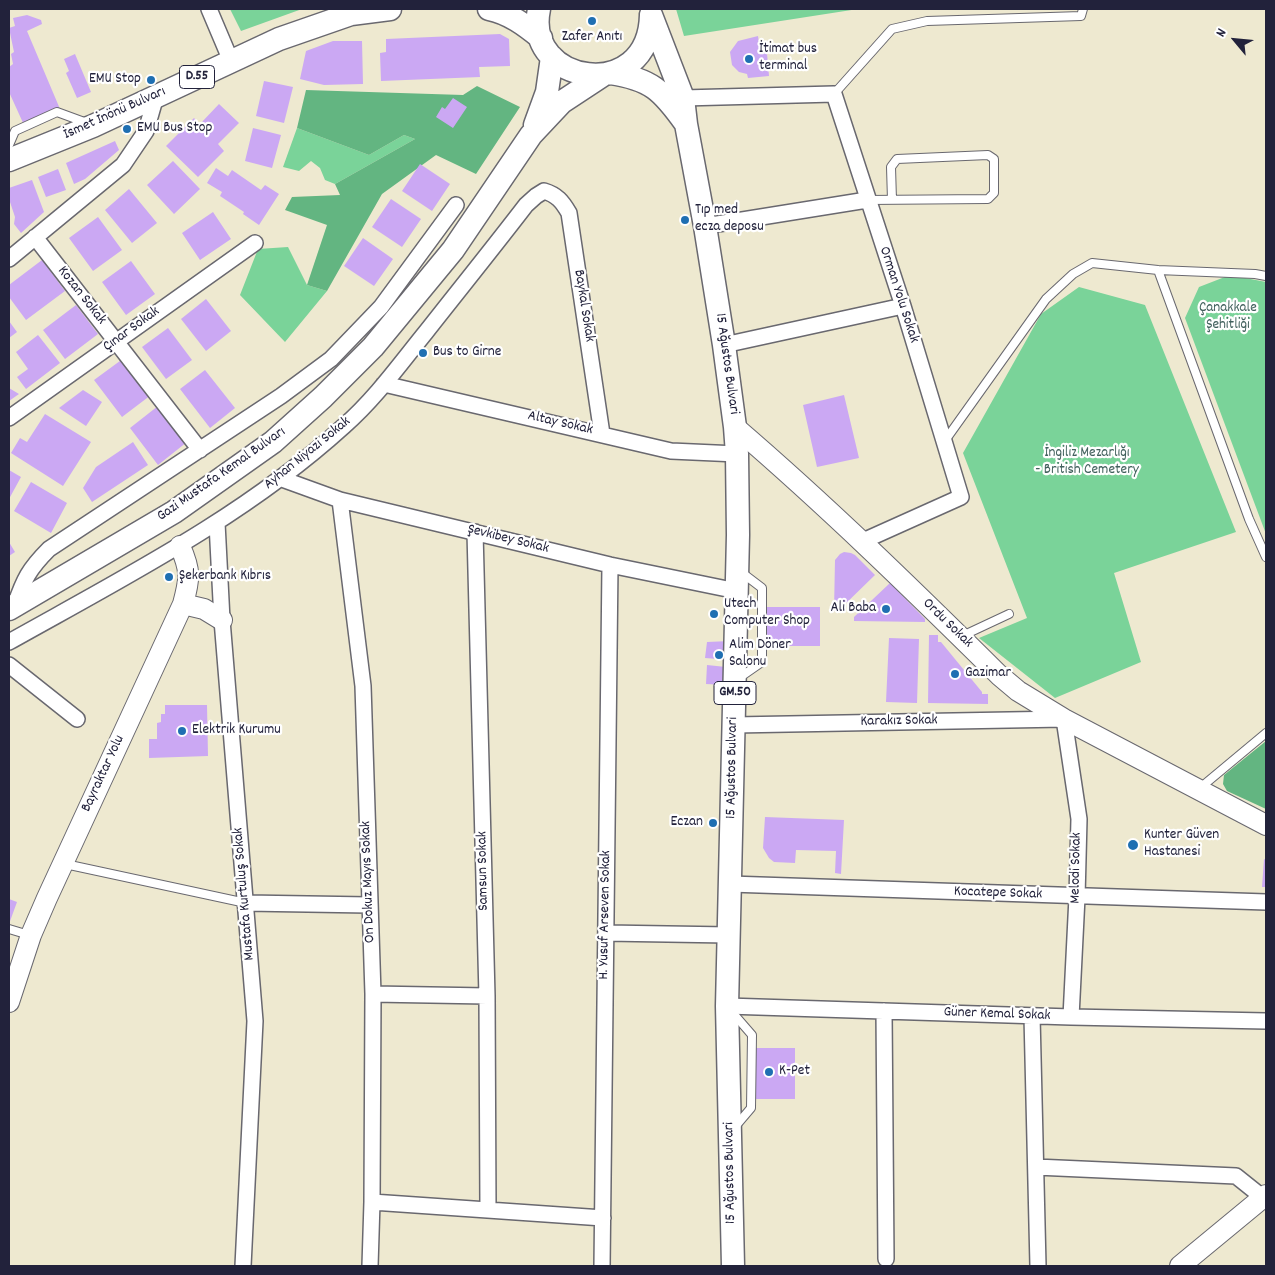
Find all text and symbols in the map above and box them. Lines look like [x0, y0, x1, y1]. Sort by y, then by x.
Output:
marker: Zafer Anıtı [586, 15, 598, 27]
north arrow [1210, 15, 1260, 65]
text: N [1211, 25, 1232, 41]
place label: Zafer Anıtı [562, 29, 622, 47]
place label: İtimat bus terminal [759, 41, 817, 76]
marker: İtimat bus terminal [743, 53, 755, 65]
road number: D.55 [180, 66, 214, 88]
place label: EMU Stop [89, 71, 141, 89]
marker: EMU Stop [145, 74, 157, 86]
street label: İsmet İnönü Bulvarı [61, 83, 169, 145]
place label: EMU Bus Stop [137, 120, 212, 138]
marker: EMU Bus Stop [121, 123, 133, 135]
place label: Tıp med ecza deposu [695, 202, 764, 237]
marker: Tıp med ecza deposu [679, 214, 691, 226]
street label: Orman Yolu Sokak [874, 245, 922, 345]
street label: Kozan Sokak [53, 263, 109, 329]
street label: Baykal Sokak [568, 269, 598, 343]
park label: Çanakkale Şehitliği [1199, 300, 1257, 335]
street label: Çınar Sokak [100, 304, 164, 356]
street label: 15 Ağustos Bulvari [710, 312, 742, 416]
place label: Bus to Girne [433, 344, 501, 362]
marker: Bus to Girne [417, 347, 429, 359]
street label: Altay Sokak [526, 408, 594, 440]
street label: Ayhan Niyazi Sokak [261, 414, 355, 494]
street label: Gazi Mustafa Kemal Bulvarı [154, 424, 290, 526]
park label: İngiliz Mezarlığı - British Cemetery [1035, 445, 1139, 480]
street label: Şevkibey Sokak [465, 521, 551, 559]
place label: Şekerbank Kıbrıs [179, 568, 271, 586]
marker: Şekerbank Kıbrıs [163, 571, 175, 583]
street label: Ordu Sokak [918, 595, 976, 653]
place label: Utech Computer Shop [724, 596, 810, 631]
place label: Ali Baba [830, 600, 876, 618]
marker: Ali Baba [880, 603, 892, 615]
marker: Utech Computer Shop [708, 608, 720, 620]
place label: Alim Döner Salonu [729, 637, 791, 672]
marker: Alim Döner Salonu [713, 649, 725, 661]
place label: Gazimar [965, 665, 1011, 683]
marker: Gazimar [949, 668, 961, 680]
road number: GM.50 [714, 681, 756, 704]
street label: Karakız Sokak [860, 712, 938, 732]
street label: 15 Ağustos Bulvari [723, 717, 743, 819]
place label: Elektrik Kurumu [192, 722, 281, 740]
marker: Elektrik Kurumu [176, 725, 188, 737]
street label: Bayraktar Yolu [78, 733, 130, 815]
place label: Eczan [670, 814, 703, 832]
marker: Eczan [707, 817, 719, 829]
street label: On Dokuz Mayıs Sokak [358, 821, 380, 943]
street label: Mustafa Kurtuluş Sokak [230, 827, 260, 961]
place label: Kunter Güven Hastanesi [1144, 827, 1219, 862]
street label: Samsun Sokak [474, 831, 494, 911]
street label: Melodi Sokak [1067, 832, 1087, 904]
marker: Kunter Güven Hastanesi [1126, 838, 1140, 852]
street label: H. Yusuf Arseven Sokak [596, 850, 616, 980]
street label: Kocatepe Sokak [954, 883, 1042, 905]
street label: Güner Kemal Sokak [943, 1004, 1051, 1026]
place label: K-Pet [779, 1063, 810, 1081]
marker: K-Pet [763, 1066, 775, 1078]
street label: 15 Ağustos Bulvari [721, 1122, 741, 1224]

